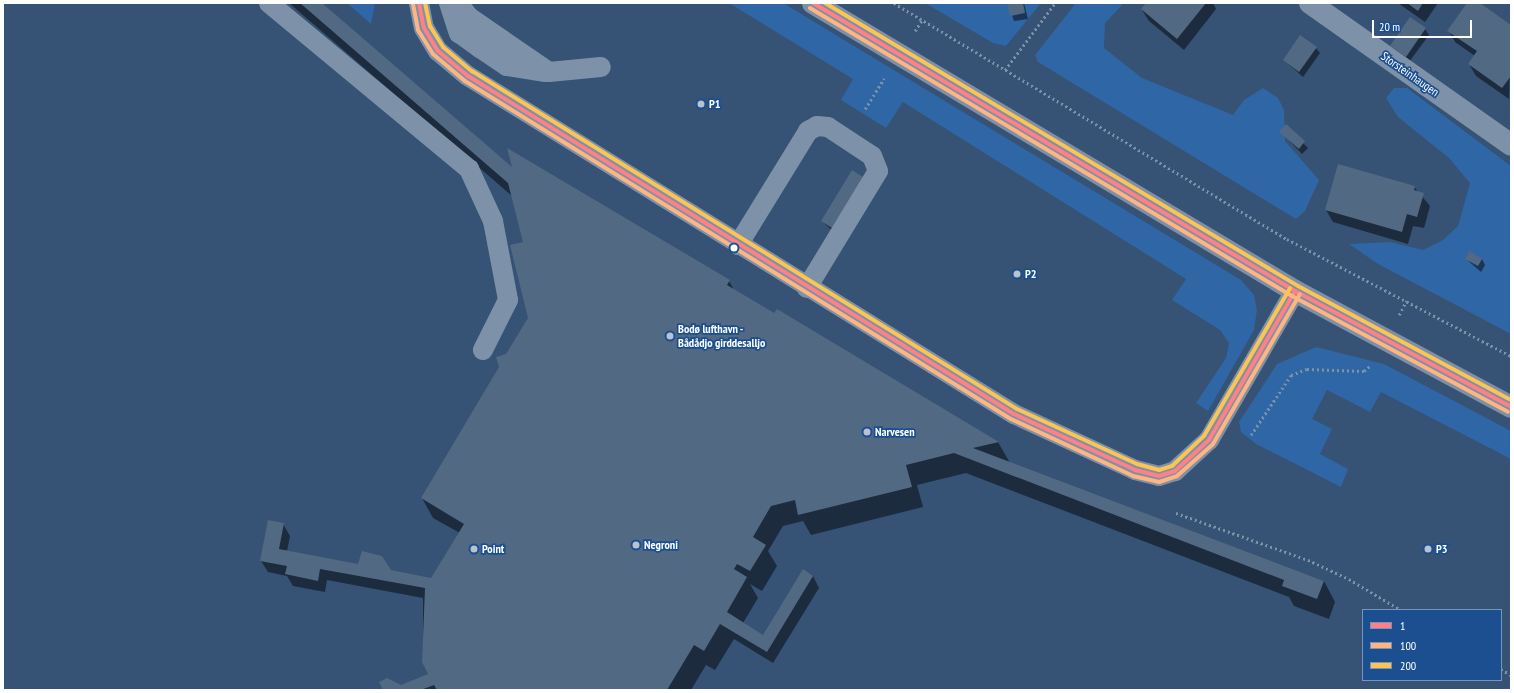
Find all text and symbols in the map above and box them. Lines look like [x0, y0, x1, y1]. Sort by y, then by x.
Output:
scale bar [1374, 12, 1474, 38]
text: 20 m [1379, 19, 1400, 34]
street label: Storsteinhaugen [1378, 49, 1442, 99]
place label: P1 [709, 97, 720, 111]
marker: P1 [696, 99, 706, 109]
unlabelled marker [729, 243, 739, 253]
place label: P2 [1025, 267, 1036, 281]
marker: P2 [1012, 269, 1022, 279]
place label: Bodø lufthavn - Bådådjo girddesalljo [678, 322, 765, 350]
marker: Bodø lufthavn - Bådådjo girddesalljo [665, 331, 675, 341]
place label: Narvesen [875, 425, 915, 439]
marker: Narvesen [862, 427, 872, 437]
place label: Negroni [644, 538, 678, 552]
marker: Negroni [631, 540, 641, 550]
place label: Point [482, 542, 504, 556]
place label: P3 [1436, 542, 1447, 556]
marker: Point [469, 544, 479, 554]
marker: P3 [1423, 544, 1433, 554]
legend [1362, 609, 1502, 681]
text: 1 [1400, 618, 1405, 633]
text: 100 [1400, 638, 1416, 653]
text: 200 [1400, 658, 1416, 673]

